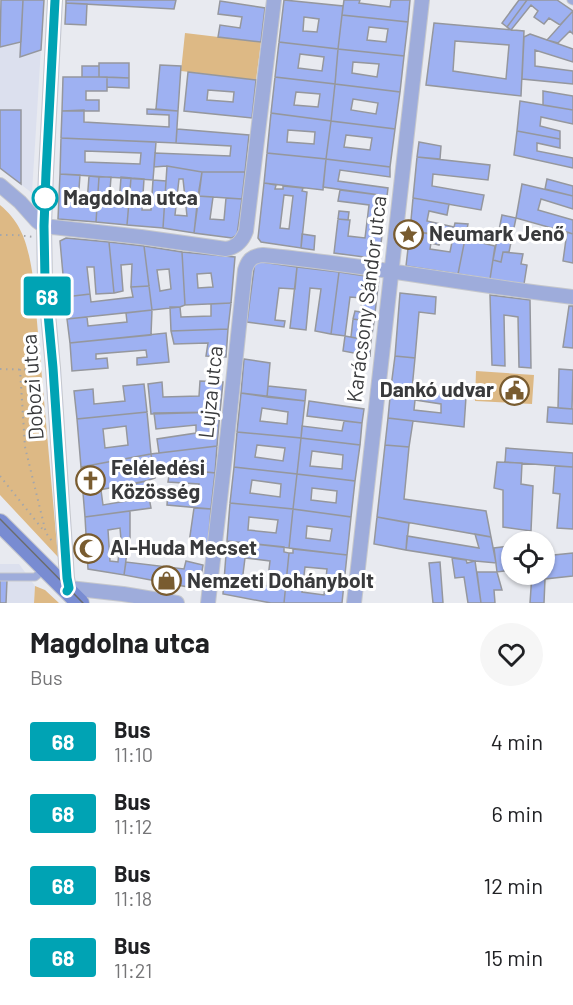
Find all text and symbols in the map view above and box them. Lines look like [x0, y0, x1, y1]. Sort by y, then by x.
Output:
place label: Magdolna utca [63, 184, 198, 209]
marker: Magdolna utca [32, 185, 58, 211]
street label: Karácsony Sándor utca [340, 194, 391, 404]
place icon: Neumark Jenő [392, 218, 424, 250]
place label: Neumark Jenő [429, 220, 565, 245]
line badge: 68 [20, 276, 74, 316]
text: 68 [36, 284, 58, 309]
street label: Dobozi utca [15, 333, 48, 441]
street label: Lujza utca [192, 344, 227, 439]
public building icon: Dankó udvar [499, 374, 531, 406]
place label: Dankó udvar [380, 376, 494, 401]
place label: Feléledési Közösség [111, 454, 205, 503]
church icon: Feléledési Közösség [74, 464, 106, 496]
map controls [501, 531, 555, 585]
button: locate [501, 531, 555, 585]
mosque icon: Al-Huda Mecset [73, 532, 105, 564]
place label: Al-Huda Mecset [110, 534, 257, 559]
shop icon: Nemzeti Dohánybolt [150, 565, 182, 597]
place label: Nemzeti Dohánybolt [187, 567, 374, 592]
button: heart [480, 623, 543, 686]
text: Magdolna utca [30, 625, 210, 659]
text: Bus [30, 665, 63, 689]
text: Bus [114, 716, 151, 742]
text: 4 min [491, 728, 543, 754]
text: 68 [52, 729, 74, 754]
text: 11:10 [114, 742, 153, 766]
text: Bus [114, 788, 151, 814]
text: 6 min [492, 800, 543, 826]
text: 68 [52, 801, 74, 826]
text: 11:12 [114, 814, 153, 838]
text: Bus [114, 860, 151, 886]
text: 12 min [483, 872, 543, 898]
text: 68 [52, 873, 74, 898]
text: 11:18 [114, 886, 152, 910]
text: Bus [114, 932, 151, 958]
text: 15 min [484, 944, 543, 970]
text: 68 [52, 945, 74, 970]
text: 11:21 [114, 958, 152, 982]

